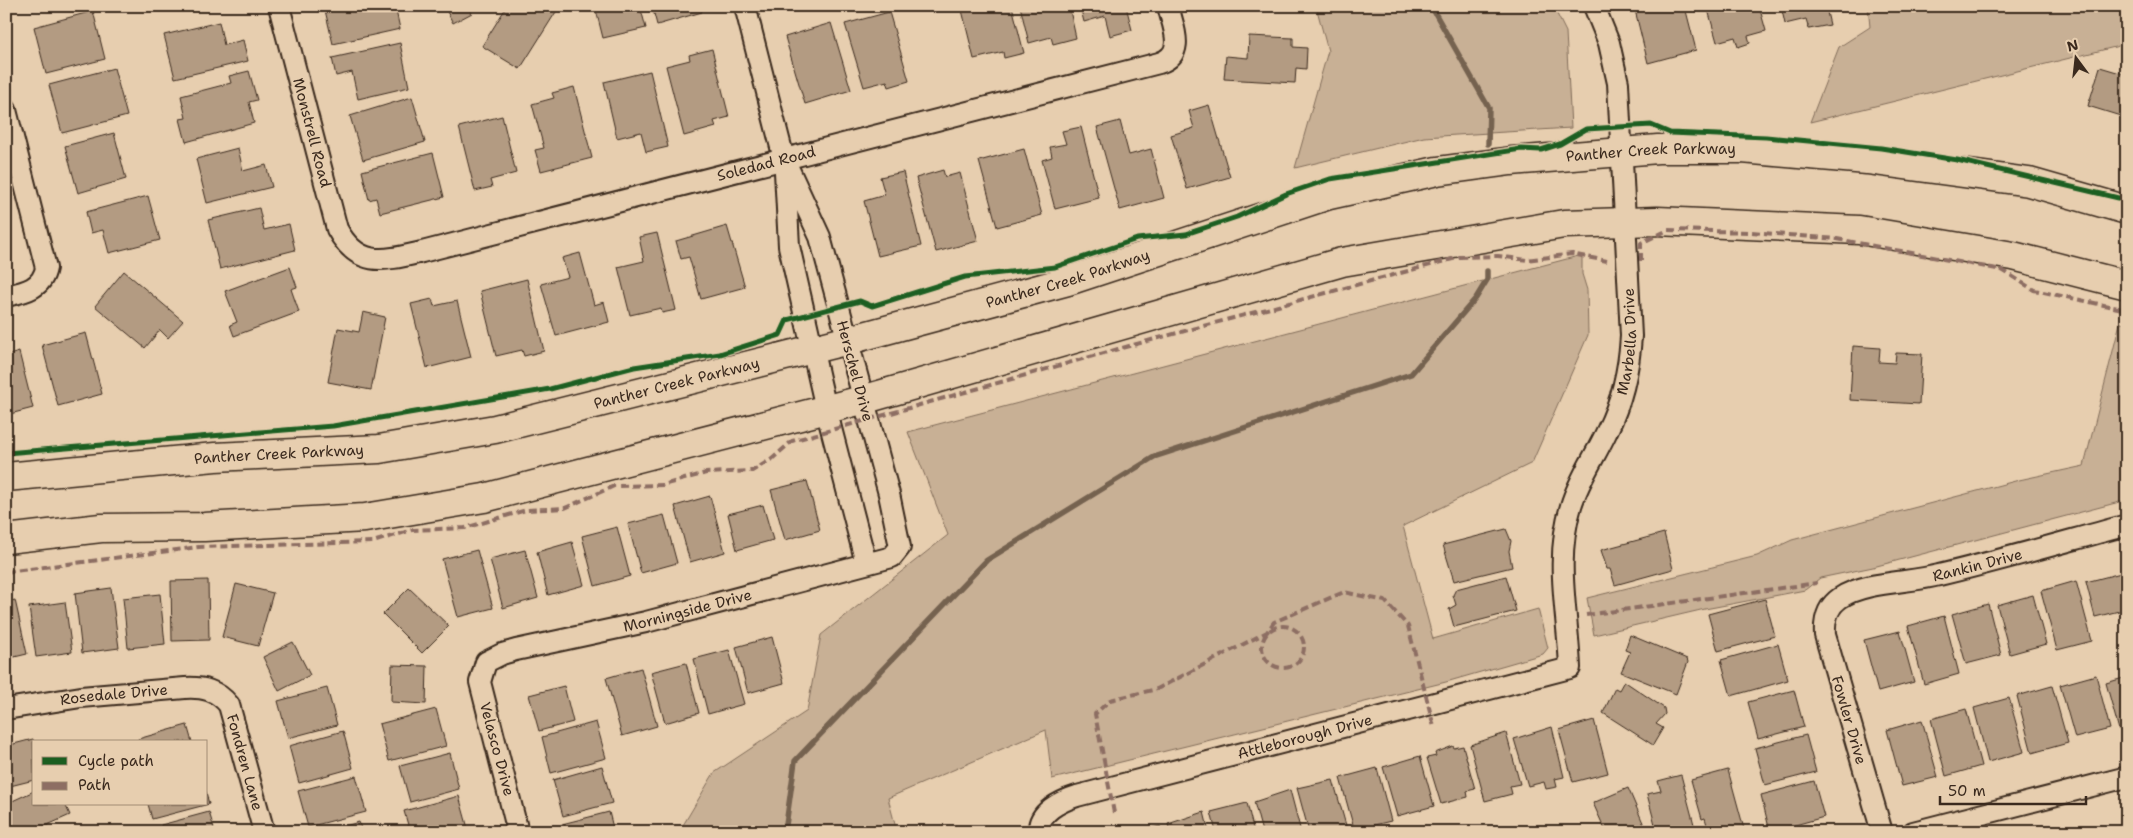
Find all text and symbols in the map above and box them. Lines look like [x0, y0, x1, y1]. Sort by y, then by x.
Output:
north arrow [2050, 32, 2100, 82]
text: N [2065, 35, 2080, 56]
street label: Monstrell Road [288, 76, 336, 190]
street label: Panther Creek Parkway [1565, 139, 1736, 166]
street label: Soledad Road [715, 141, 818, 186]
street label: Panther Creek Parkway [983, 245, 1152, 313]
street label: Marbella Drive [1612, 288, 1641, 397]
street label: Herschel Drive [832, 318, 878, 424]
street label: Panther Creek Parkway [591, 353, 762, 414]
street label: Panther Creek Parkway [193, 440, 364, 469]
street label: Rankin Drive [1930, 544, 2025, 586]
street label: Morningside Drive [621, 584, 754, 637]
street label: Fowler Drive [1827, 673, 1871, 767]
street label: Rosedale Drive [59, 680, 169, 710]
street label: Velasco Drive [475, 700, 519, 798]
street label: Attleborough Drive [1235, 710, 1375, 764]
street label: Fondren Lane [222, 712, 268, 813]
legend [32, 740, 208, 806]
text: Cycle path [78, 751, 154, 771]
scale bar [1940, 773, 2087, 805]
text: Path [78, 775, 111, 795]
text: 50 m [1948, 781, 1986, 801]

